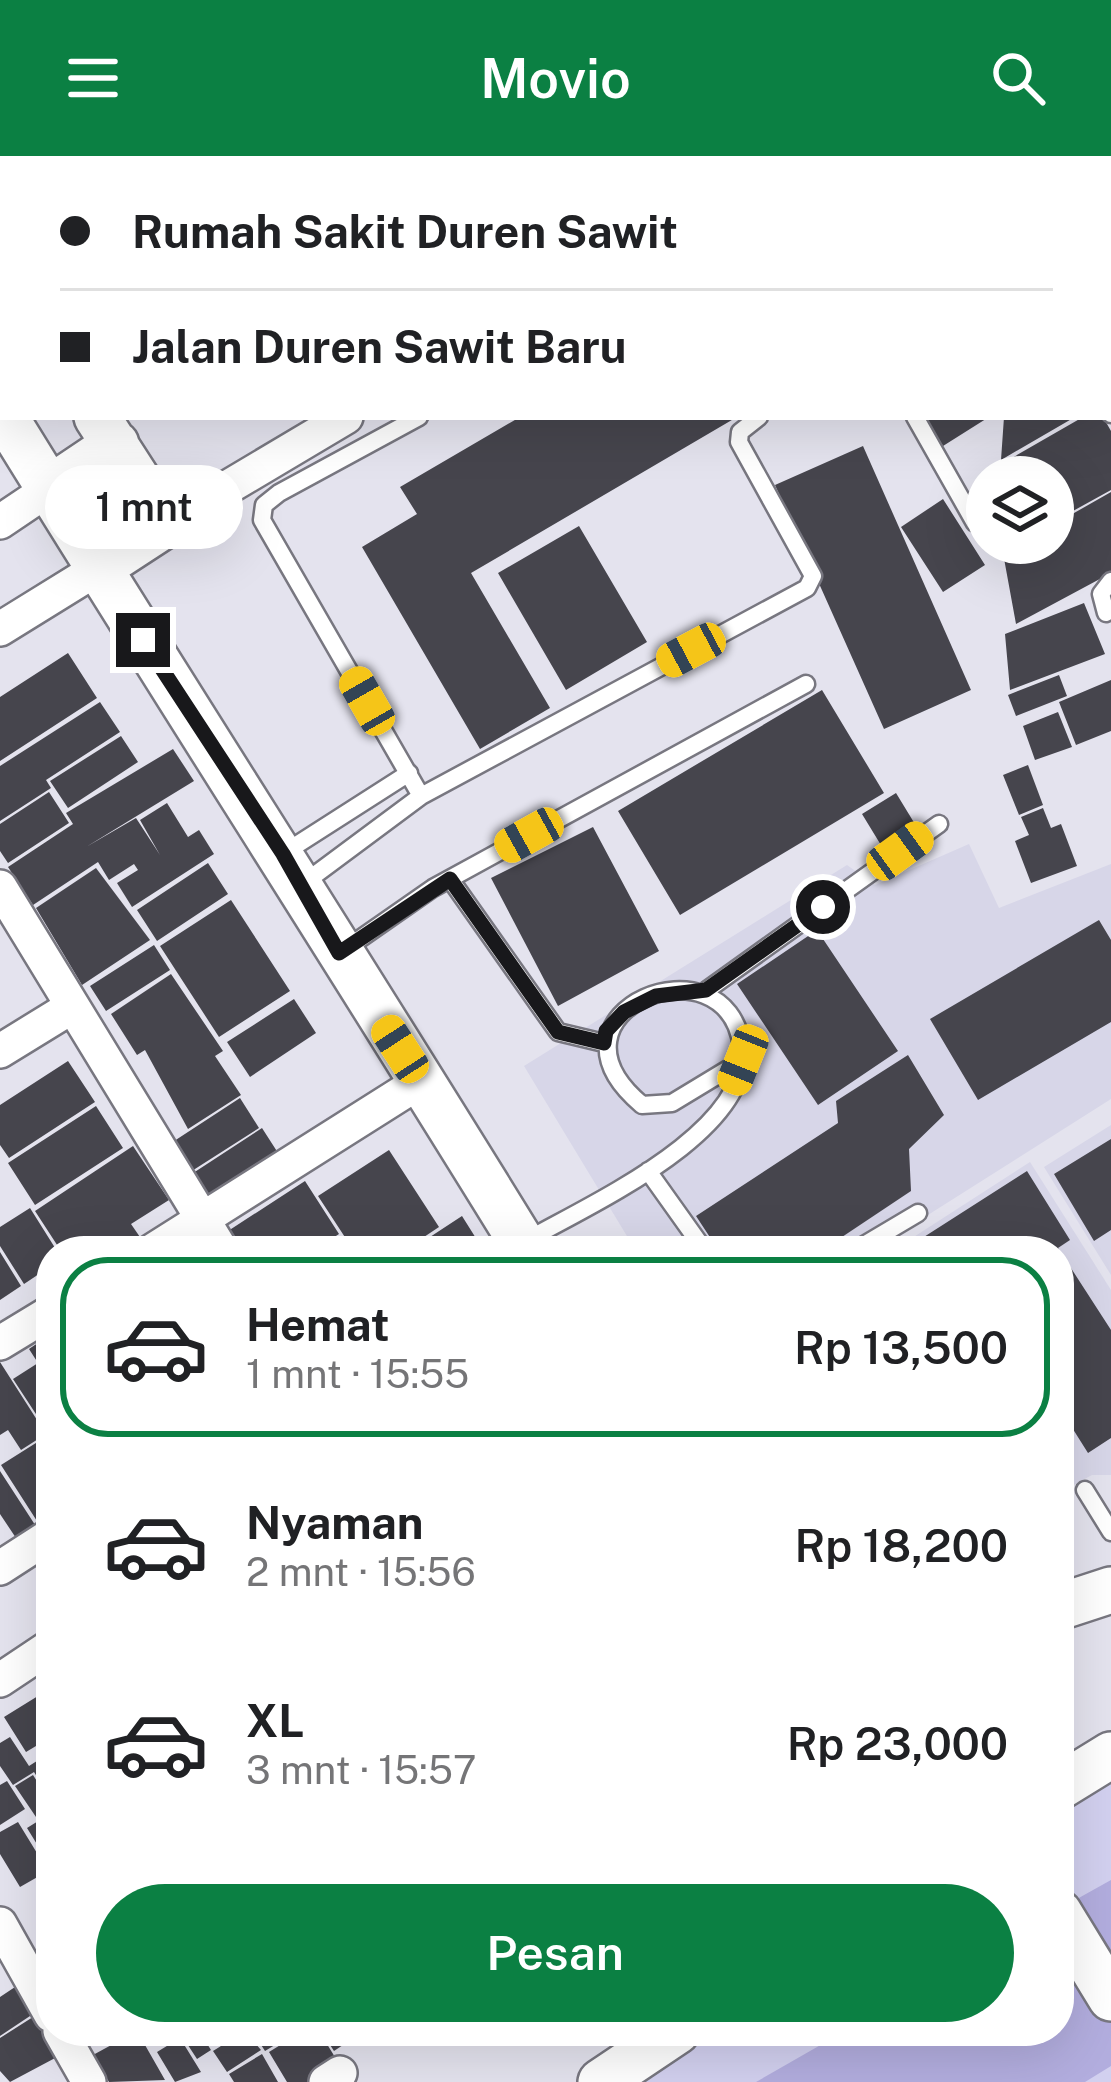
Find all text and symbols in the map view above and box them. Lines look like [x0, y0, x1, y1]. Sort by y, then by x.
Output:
icon: menu [60, 45, 126, 111]
icon: search [985, 45, 1051, 111]
text: Movio [480, 47, 631, 110]
text: Rumah Sakit Duren Sawit [132, 205, 678, 258]
text: Jalan Duren Sawit Baru [132, 320, 627, 373]
map controls [966, 456, 1074, 564]
button: layers [966, 456, 1074, 564]
callout: 1 mnt [44, 466, 242, 550]
text: 1 mnt [95, 484, 193, 530]
route end [116, 613, 170, 667]
car [651, 617, 731, 683]
car [333, 661, 401, 741]
car [489, 802, 569, 868]
car [860, 815, 940, 887]
route start [796, 880, 850, 934]
car [365, 1009, 435, 1089]
car [713, 1020, 773, 1100]
icon: car [102, 1293, 210, 1401]
text: Hemat [246, 1298, 390, 1351]
text: Rp 13,500 [794, 1321, 1008, 1374]
text: 1 mnt · 15:55 [246, 1351, 469, 1397]
icon: car [102, 1491, 210, 1599]
text: Nyaman [246, 1496, 424, 1549]
text: Rp 18,200 [794, 1519, 1008, 1572]
text: 2 mnt · 15:56 [246, 1549, 476, 1595]
icon: car [102, 1689, 210, 1797]
text: XL [246, 1694, 304, 1747]
text: Rp 23,000 [787, 1717, 1008, 1770]
text: 3 mnt · 15:57 [246, 1747, 476, 1793]
button: Pesan [96, 1884, 1014, 2022]

